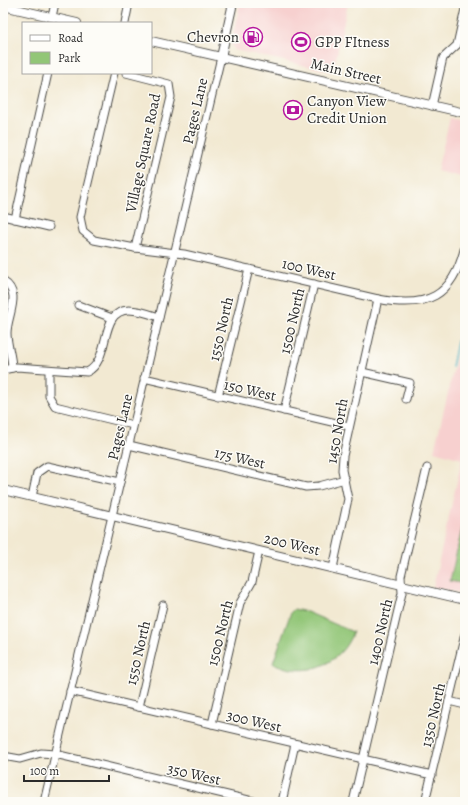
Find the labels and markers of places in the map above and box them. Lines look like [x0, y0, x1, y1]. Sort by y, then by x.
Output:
fuel station icon: Chevron [242, 26, 264, 48]
place label: Chevron [187, 27, 239, 47]
sports icon: GPP FItness [290, 31, 312, 53]
place label: GPP FItness [315, 32, 390, 52]
place label: Canyon View Credit Union [307, 91, 387, 128]
bank icon: Canyon View Credit Union [282, 99, 304, 121]

